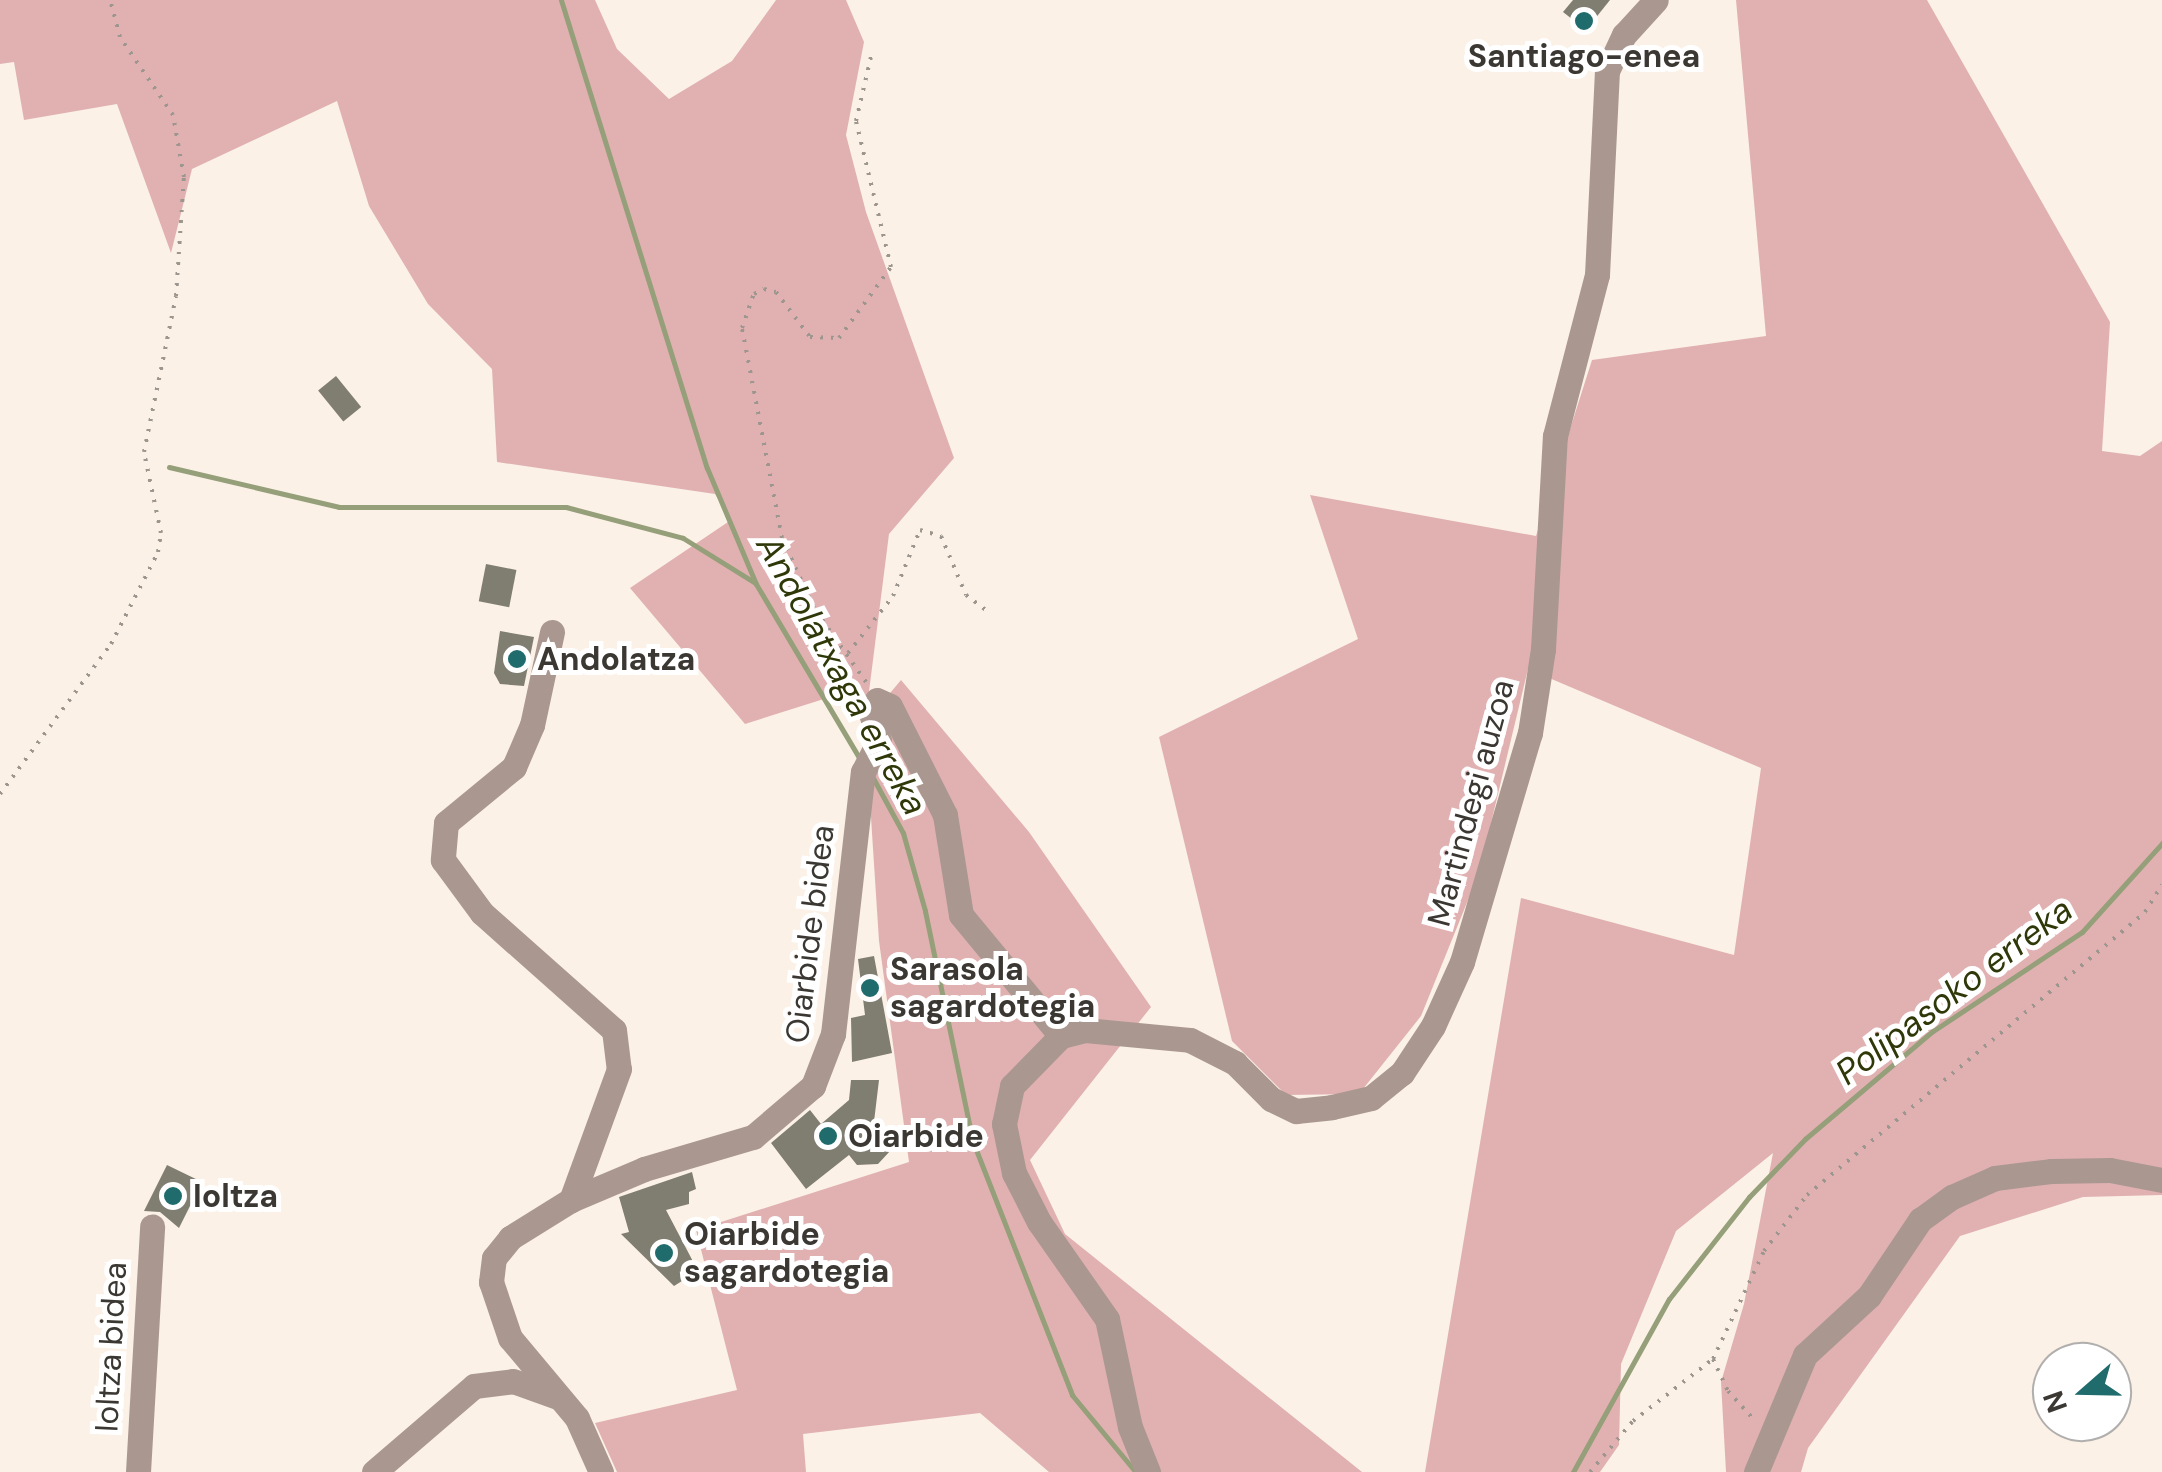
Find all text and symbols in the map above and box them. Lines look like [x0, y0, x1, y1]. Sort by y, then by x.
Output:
marker: Santiago-enea [1573, 10, 1595, 32]
place label: Santiago-enea [1468, 37, 1700, 75]
water label: Andolatxaga erreka [748, 528, 936, 822]
place label: Andolatza [537, 640, 695, 678]
marker: Andolatza [506, 648, 528, 670]
street label: Martindegi auzoa [1420, 675, 1522, 931]
street label: Oiarbide bidea [778, 823, 842, 1045]
water label: Polipasoko erreka [1827, 888, 2081, 1094]
place label: Sarasola sagardotegia [890, 951, 1095, 1026]
marker: Sarasola sagardotegia [859, 977, 881, 999]
place label: Oiarbide [848, 1117, 984, 1155]
marker: Oiarbide [817, 1125, 839, 1147]
place label: Ioltza [193, 1177, 278, 1215]
marker: Ioltza [162, 1185, 184, 1207]
place label: Oiarbide sagardotegia [684, 1216, 889, 1291]
marker: Oiarbide sagardotegia [653, 1242, 675, 1264]
street label: Ioltza bidea [87, 1261, 135, 1433]
north arrow [2032, 1342, 2132, 1442]
text: N [2034, 1386, 2076, 1418]

